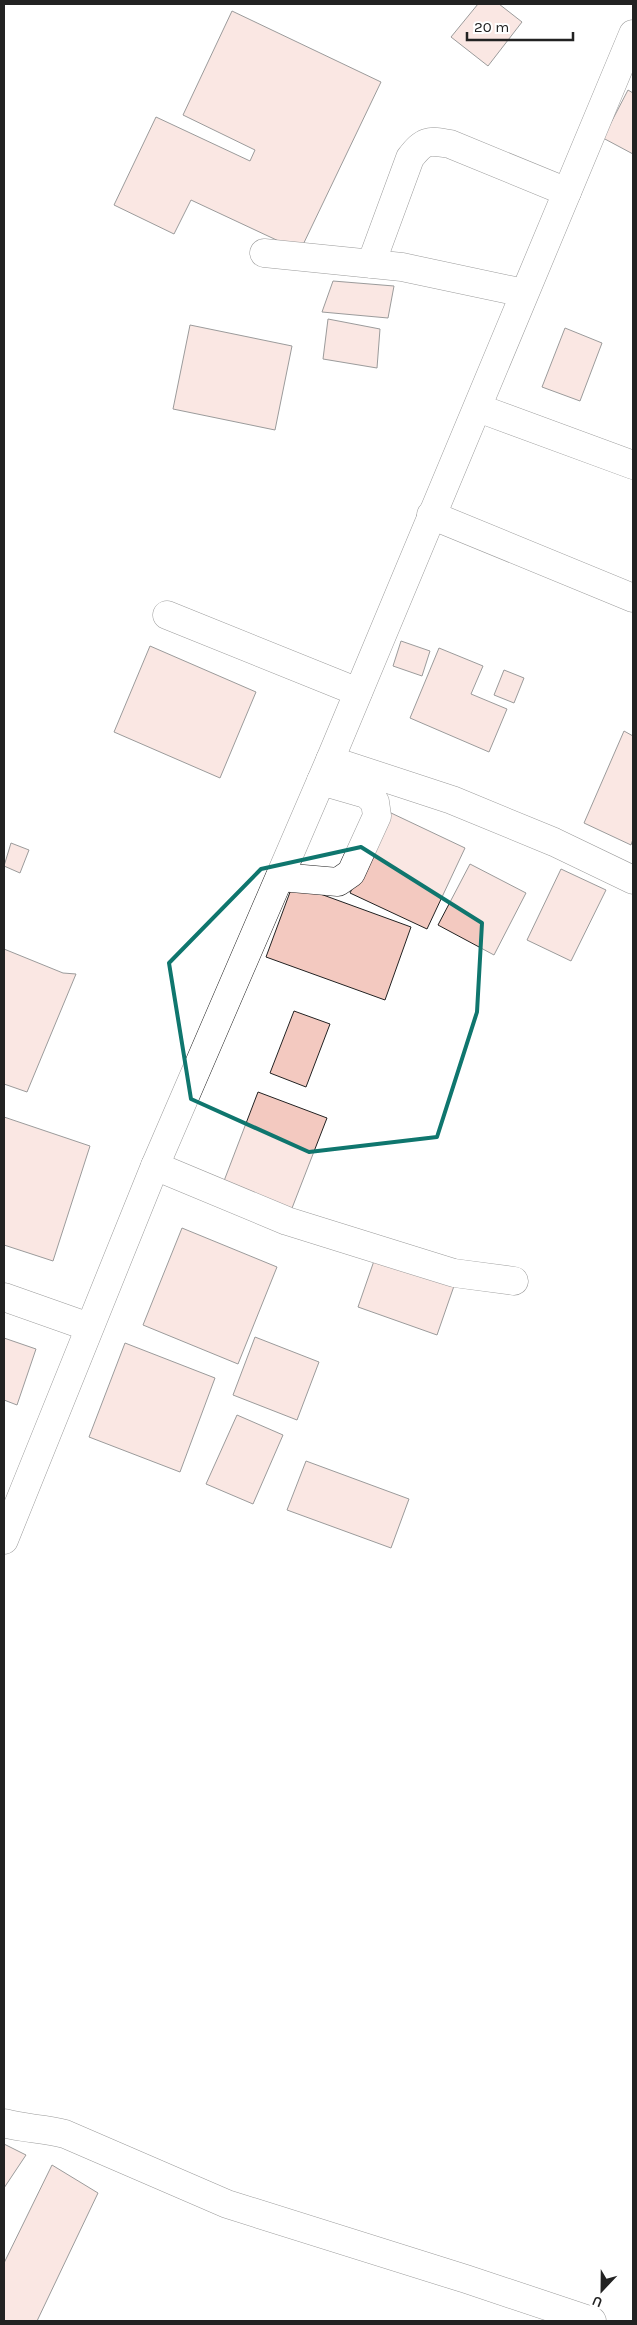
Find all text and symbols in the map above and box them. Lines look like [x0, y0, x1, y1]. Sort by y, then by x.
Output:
scale bar [467, 10, 573, 42]
text: 20 m [474, 18, 509, 36]
north arrow [577, 2265, 627, 2315]
text: U [590, 2292, 605, 2311]

